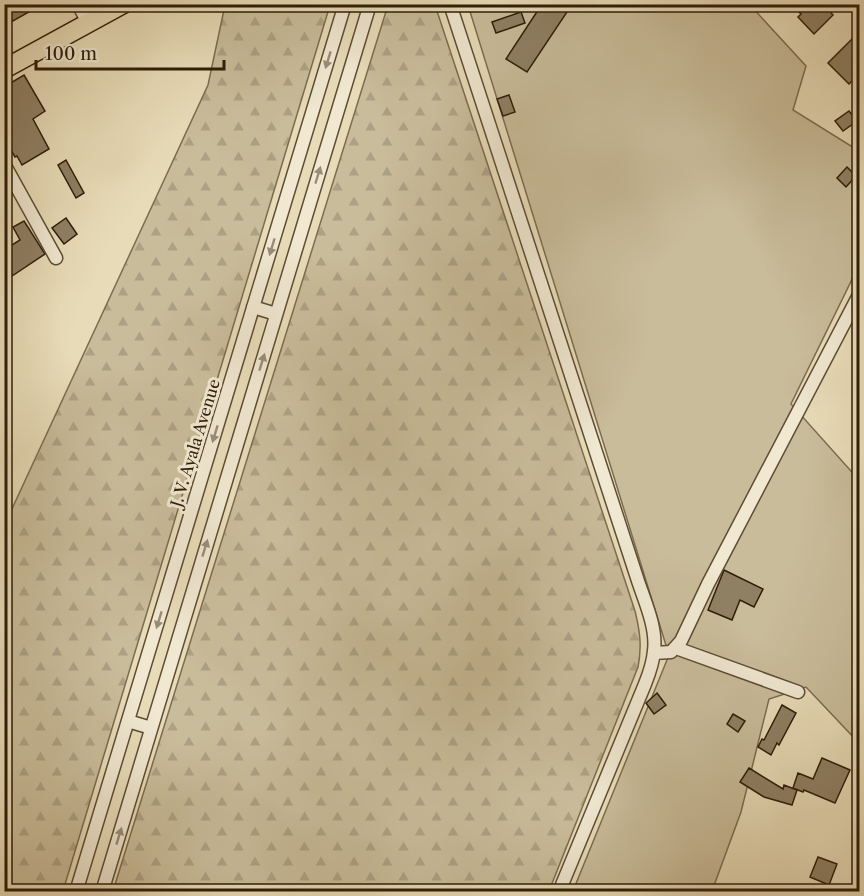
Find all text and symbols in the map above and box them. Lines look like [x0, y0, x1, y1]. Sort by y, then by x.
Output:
scale bar [36, 33, 224, 71]
text: 100 m [45, 43, 97, 65]
one-way arrow [323, 52, 332, 70]
one-way arrow [314, 166, 323, 184]
one-way arrow [267, 238, 276, 256]
one-way arrow [258, 353, 267, 371]
street label: J. V. Ayala Avenue [165, 377, 224, 512]
one-way arrow [210, 425, 219, 443]
one-way arrow [201, 539, 210, 557]
one-way arrow [153, 611, 163, 629]
one-way arrow [115, 826, 124, 844]

